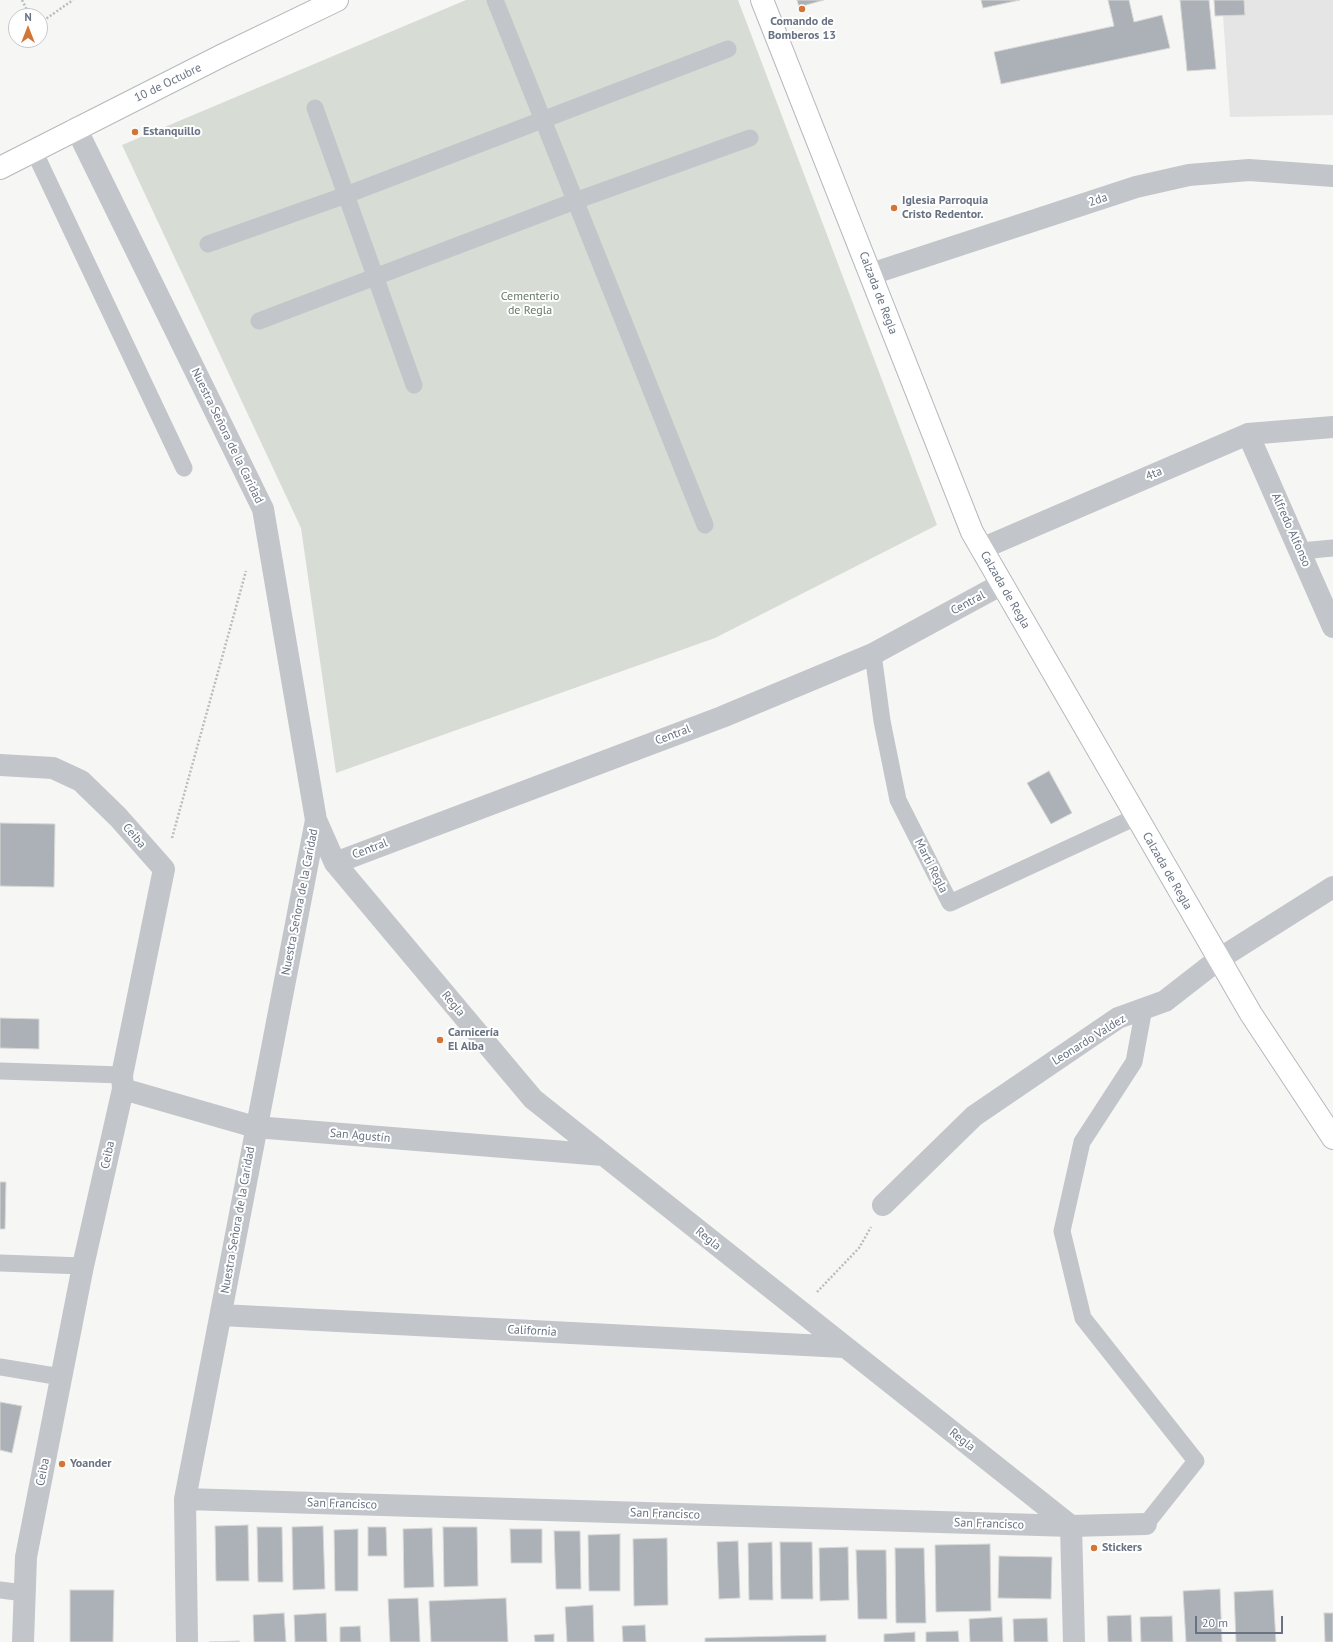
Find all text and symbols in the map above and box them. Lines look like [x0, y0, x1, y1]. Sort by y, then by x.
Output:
marker: Comando de Bomberos 13 [797, 4, 807, 14]
north arrow [8, 8, 48, 48]
text: N [24, 10, 32, 24]
place label: Comando de Bomberos 13 [768, 15, 836, 43]
street label: 10 de Octubre [132, 61, 204, 105]
place label: Estanquillo [143, 125, 201, 139]
marker: Estanquillo [130, 127, 140, 137]
street label: 2da [1087, 190, 1109, 210]
place label: Iglesia Parroquia Cristo Redentor. [902, 194, 988, 222]
marker: Iglesia Parroquia Cristo Redentor. [889, 203, 899, 213]
street label: Calzada de Regla [856, 250, 900, 336]
park label: Cementerio de Regla [501, 290, 559, 318]
street label: Nuestra Señora de la Caridad [188, 366, 266, 506]
street label: 4ta [1144, 464, 1164, 484]
street label: Alfredo Alfonso [1268, 491, 1314, 569]
street label: Calzada de Regla [977, 549, 1033, 631]
street label: Central [948, 588, 988, 618]
street label: Central [653, 722, 693, 748]
street label: Ceiba [119, 821, 149, 851]
street label: Nuestra Señora de la Caridad [279, 828, 321, 976]
street label: Calzada de Regla [1139, 830, 1195, 912]
street label: Central [350, 836, 390, 862]
street label: Marti Regla [911, 837, 951, 895]
street label: Regla [438, 988, 468, 1020]
street label: Leonardo Valdez [1050, 1012, 1128, 1068]
place label: Carnicería El Alba [448, 1026, 499, 1054]
marker: Carnicería El Alba [435, 1035, 445, 1045]
street label: San Agustín [329, 1126, 391, 1146]
street label: Ceiba [98, 1140, 118, 1170]
street label: Nuestra Señora de la Caridad [218, 1145, 258, 1295]
street label: Regla [692, 1224, 724, 1254]
street label: California [507, 1323, 557, 1339]
street label: Regla [946, 1426, 978, 1454]
street label: Ceiba [33, 1457, 53, 1487]
place label: Yoander [70, 1457, 112, 1471]
marker: Yoander [57, 1459, 67, 1469]
street label: San Francisco [307, 1496, 377, 1512]
street label: San Francisco [630, 1506, 700, 1522]
street label: San Francisco [954, 1516, 1024, 1532]
place label: Stickers [1102, 1541, 1142, 1555]
marker: Stickers [1089, 1543, 1099, 1553]
scale bar [1197, 1608, 1285, 1634]
text: 20 m [1202, 1615, 1228, 1630]

